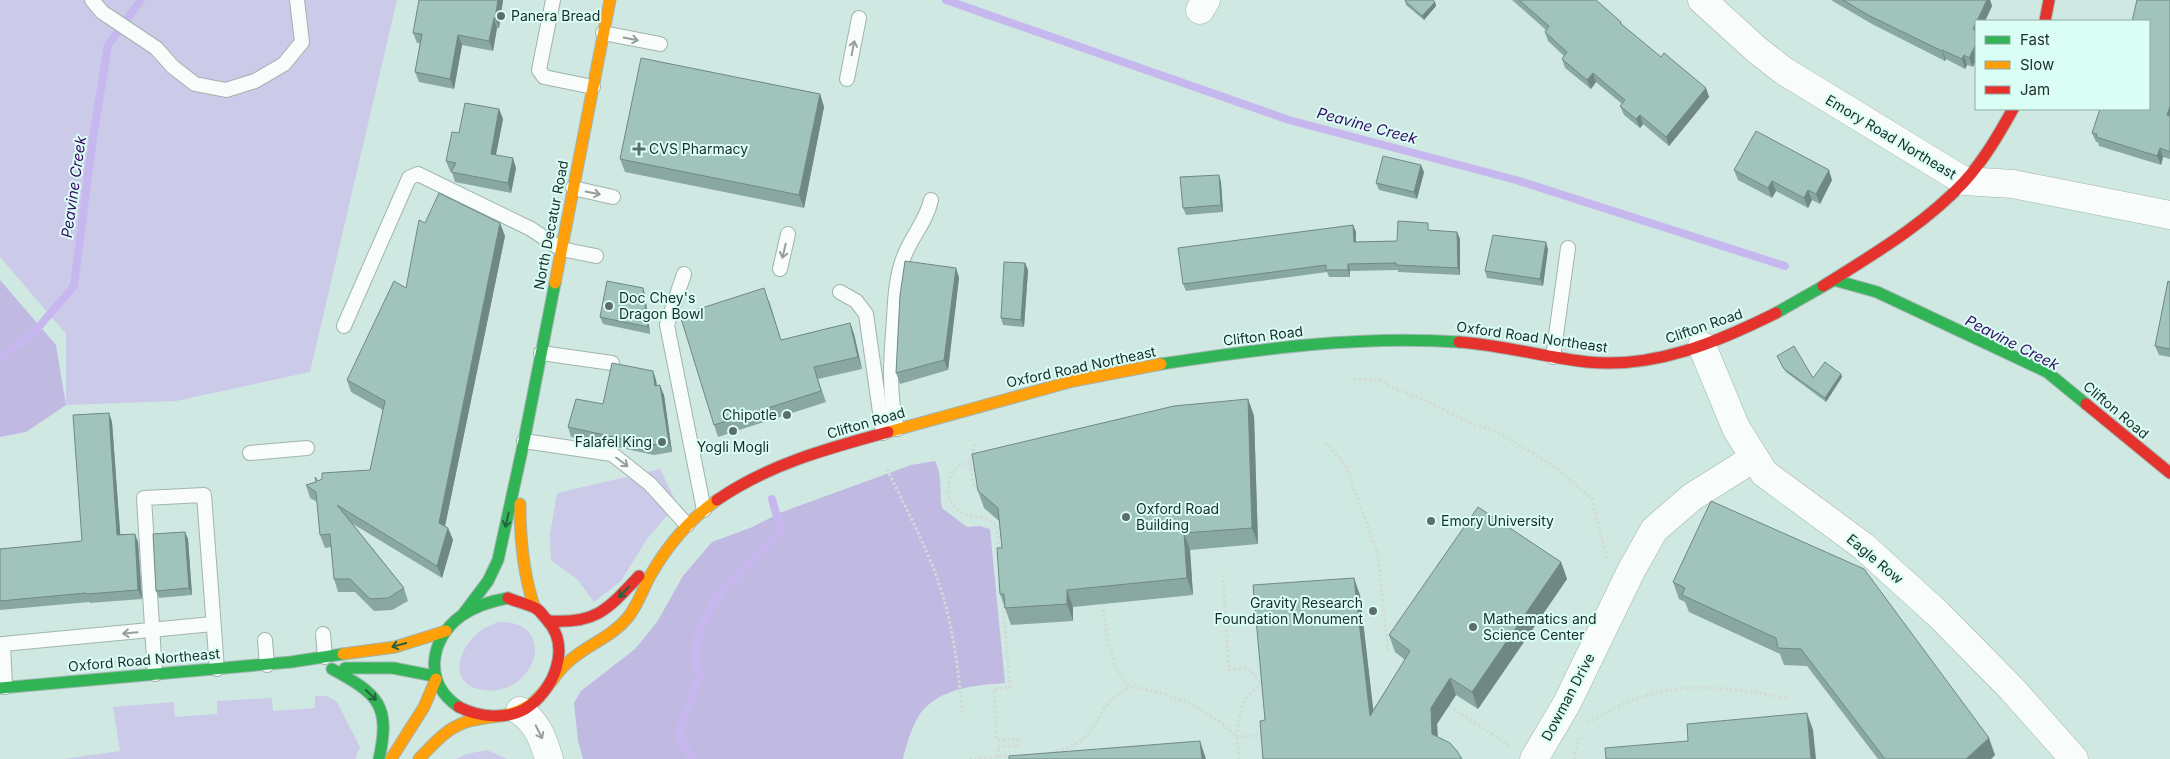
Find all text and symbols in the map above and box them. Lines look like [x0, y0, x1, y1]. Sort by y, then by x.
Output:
place label: Panera Bread [511, 7, 600, 24]
marker: Panera Bread [495, 10, 507, 22]
legend [1975, 20, 2150, 110]
text: Fast [2020, 30, 2050, 49]
one-way arrow [623, 34, 639, 44]
one-way arrow [849, 41, 858, 57]
text: Slow [2020, 55, 2054, 74]
text: Jam [2020, 80, 2050, 99]
street label: Emory Road Northeast [1823, 91, 1960, 183]
water label: Peavine Creek [1315, 103, 1420, 148]
water label: Peavine Creek [57, 134, 90, 239]
place label: CVS Pharmacy [649, 140, 748, 157]
marker: CVS Pharmacy [633, 143, 645, 155]
street label: North Decatur Road [530, 159, 571, 291]
one-way arrow [585, 188, 601, 198]
one-way arrow [779, 243, 788, 259]
place label: Doc Chey's Dragon Bowl [619, 289, 704, 322]
marker: Doc Chey's Dragon Bowl [603, 300, 615, 312]
street label: Clifton Road [1663, 304, 1745, 347]
water label: Peavine Creek [1962, 311, 2063, 375]
street label: Oxford Road Northeast [1455, 317, 1609, 356]
street label: Clifton Road [1222, 322, 1304, 349]
street label: Oxford Road Northeast [1005, 342, 1158, 391]
street label: Clifton Road [2080, 377, 2153, 442]
street label: Clifton Road [825, 403, 907, 442]
place label: Chipotle [722, 406, 777, 423]
marker: Chipotle [781, 409, 793, 421]
marker: Yogli Mogli [727, 425, 739, 437]
place label: Falafel King [575, 433, 652, 450]
marker: Falafel King [656, 436, 668, 448]
place label: Yogli Mogli [697, 438, 769, 455]
one-way arrow [615, 457, 629, 467]
place label: Oxford Road Building [1136, 500, 1219, 533]
marker: Oxford Road Building [1120, 511, 1132, 523]
one-way arrow [501, 512, 511, 528]
place label: Emory University [1441, 512, 1554, 529]
marker: Emory University [1425, 515, 1437, 527]
street label: Eagle Row [1844, 530, 1907, 587]
one-way arrow [618, 586, 630, 599]
place label: Gravity Research Foundation Monument [1214, 594, 1363, 627]
marker: Gravity Research Foundation Monument [1367, 605, 1379, 617]
place label: Mathematics and Science Center [1483, 610, 1597, 643]
marker: Mathematics and Science Center [1467, 621, 1479, 633]
one-way arrow [122, 628, 138, 638]
one-way arrow [392, 641, 408, 650]
street label: Oxford Road Northeast [67, 644, 221, 675]
street label: Dowman Drive [1537, 650, 1598, 743]
one-way arrow [365, 689, 377, 701]
one-way arrow [535, 724, 544, 739]

